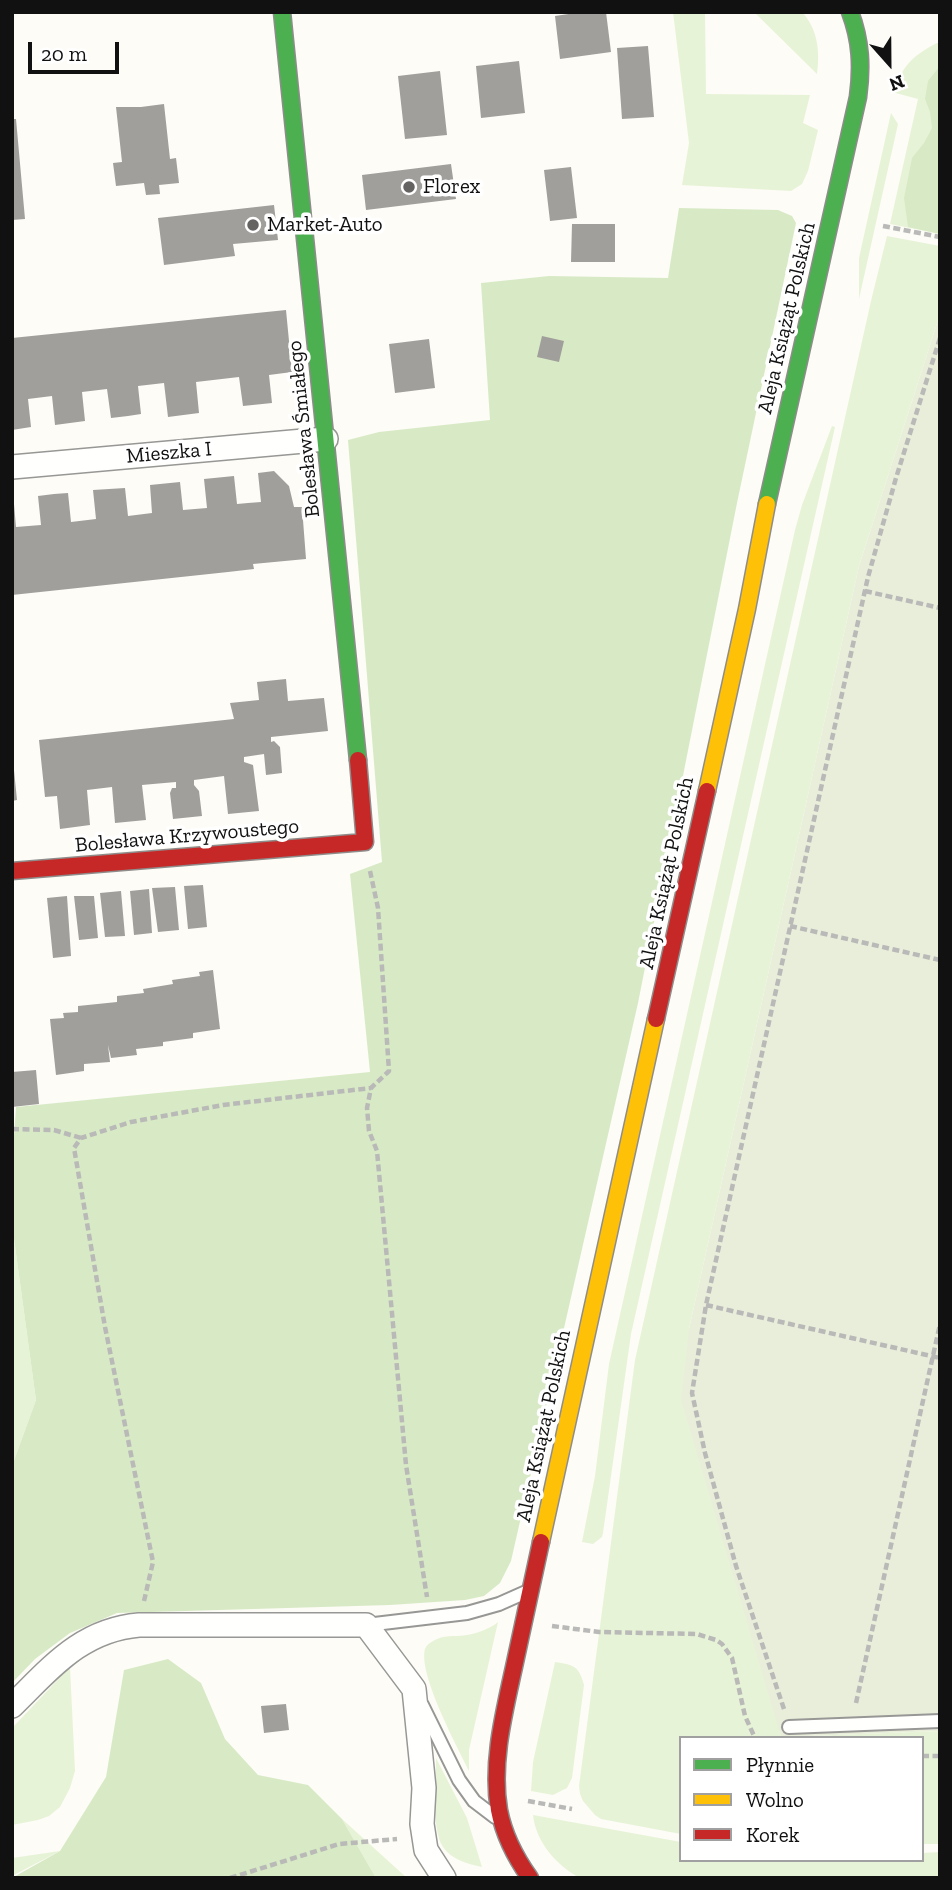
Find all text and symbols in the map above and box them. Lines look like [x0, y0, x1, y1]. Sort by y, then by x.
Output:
scale bar [32, 28, 122, 72]
north arrow [854, 28, 924, 98]
text: 20 m [41, 41, 87, 66]
text: N [886, 70, 908, 96]
place label: Florex [423, 174, 480, 200]
marker: Florex [401, 179, 417, 195]
place label: Market-Auto [267, 212, 383, 238]
marker: Market-Auto [245, 217, 261, 233]
street label: Aleja Książąt Polskich [753, 220, 821, 416]
street label: Bolesława Śmiałego [282, 339, 326, 519]
street label: Mieszka I [125, 437, 213, 469]
street label: Aleja Książąt Polskich [634, 775, 700, 971]
street label: Bolesława Krzywoustego [74, 814, 300, 858]
street label: Aleja Książąt Polskich [511, 1328, 577, 1524]
legend [679, 1736, 924, 1862]
text: Płynnie [746, 1752, 814, 1777]
text: Wolno [746, 1787, 804, 1812]
text: Korek [746, 1822, 799, 1847]

